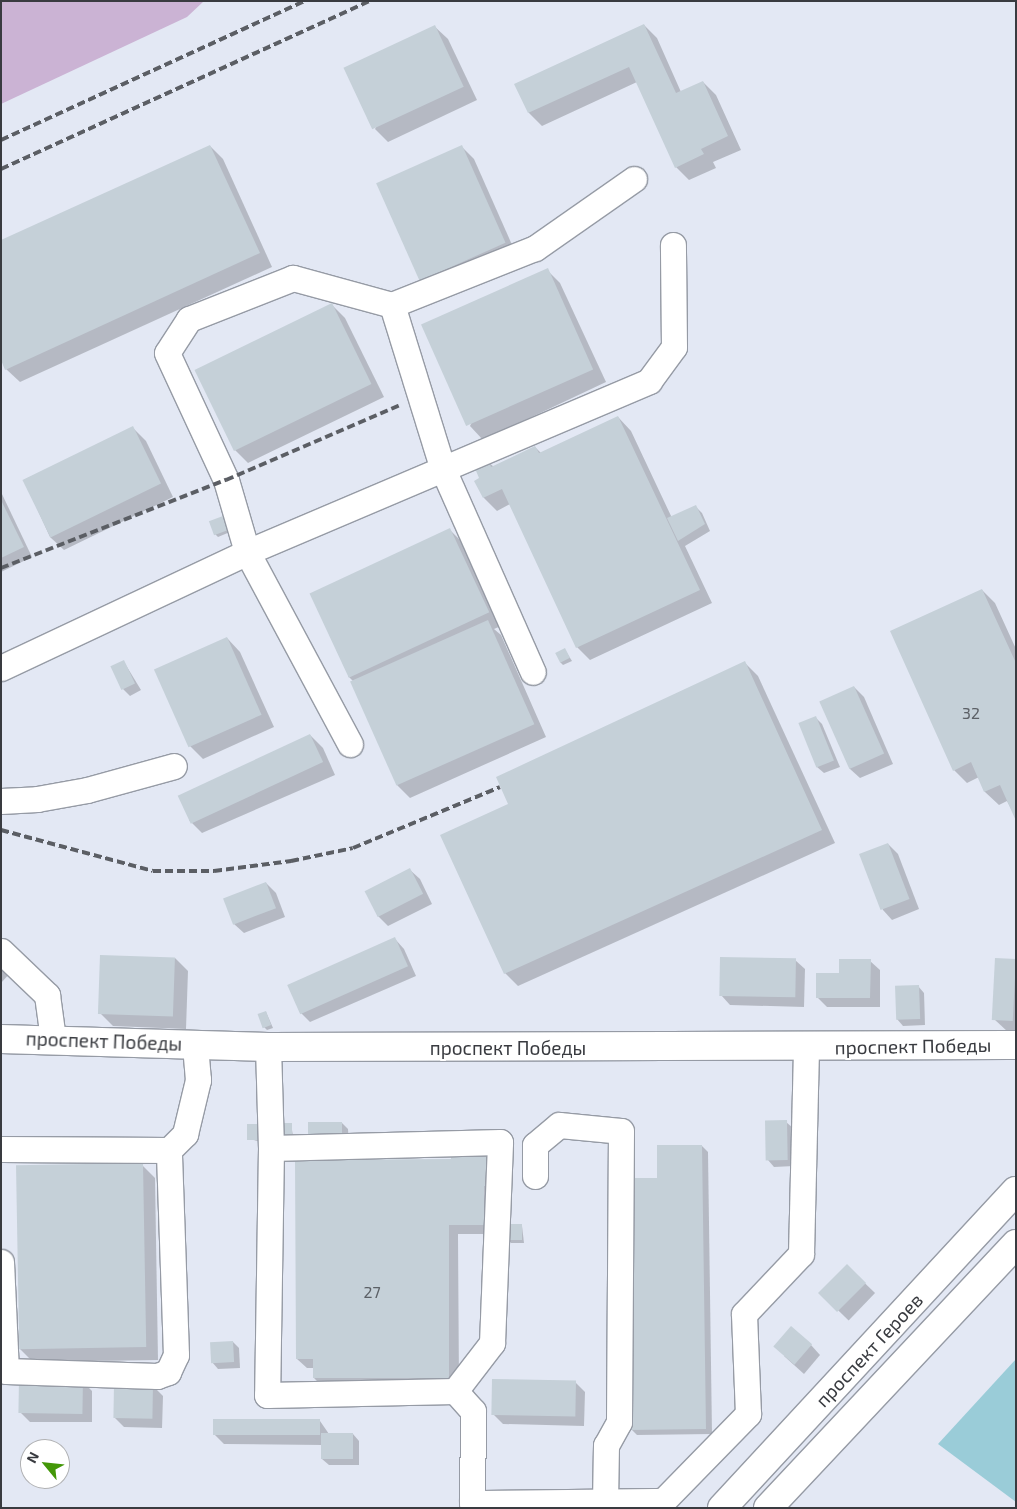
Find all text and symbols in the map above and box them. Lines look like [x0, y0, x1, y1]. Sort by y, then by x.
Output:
house number: 32 [962, 703, 980, 723]
street label: проспект Победы [25, 1027, 183, 1055]
street label: проспект Победы [835, 1033, 991, 1059]
street label: проспект Победы [430, 1037, 586, 1059]
house number: 27 [363, 1282, 381, 1302]
street label: проспект Героев [811, 1288, 927, 1412]
north arrow [20, 1439, 70, 1489]
text: N [22, 1449, 42, 1466]

